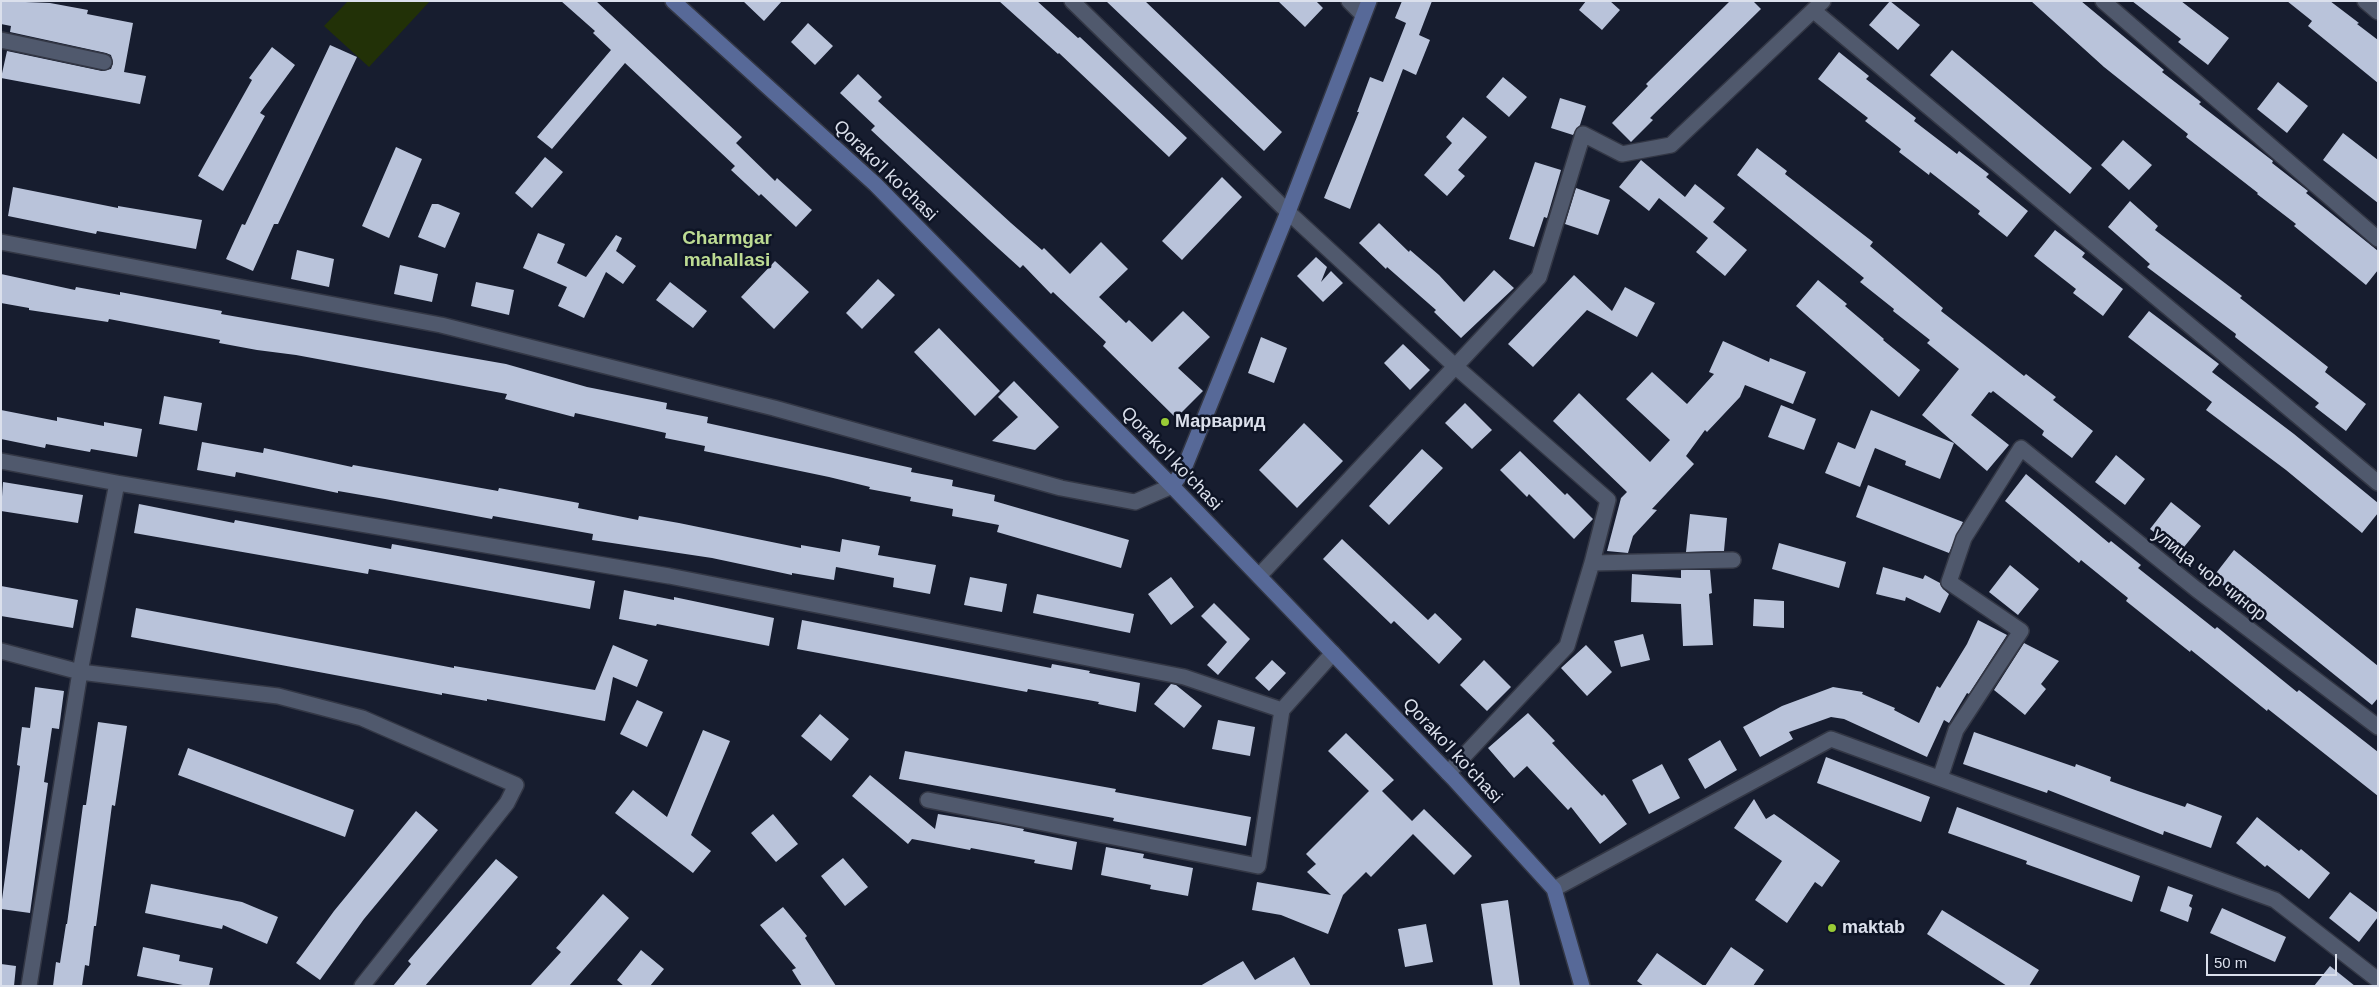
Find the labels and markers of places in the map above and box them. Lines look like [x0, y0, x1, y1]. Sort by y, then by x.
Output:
place label: Марварид [1175, 411, 1266, 433]
marker: Марварид [1159, 416, 1171, 428]
place label: maktab [1842, 917, 1905, 939]
marker: maktab [1826, 922, 1838, 934]

